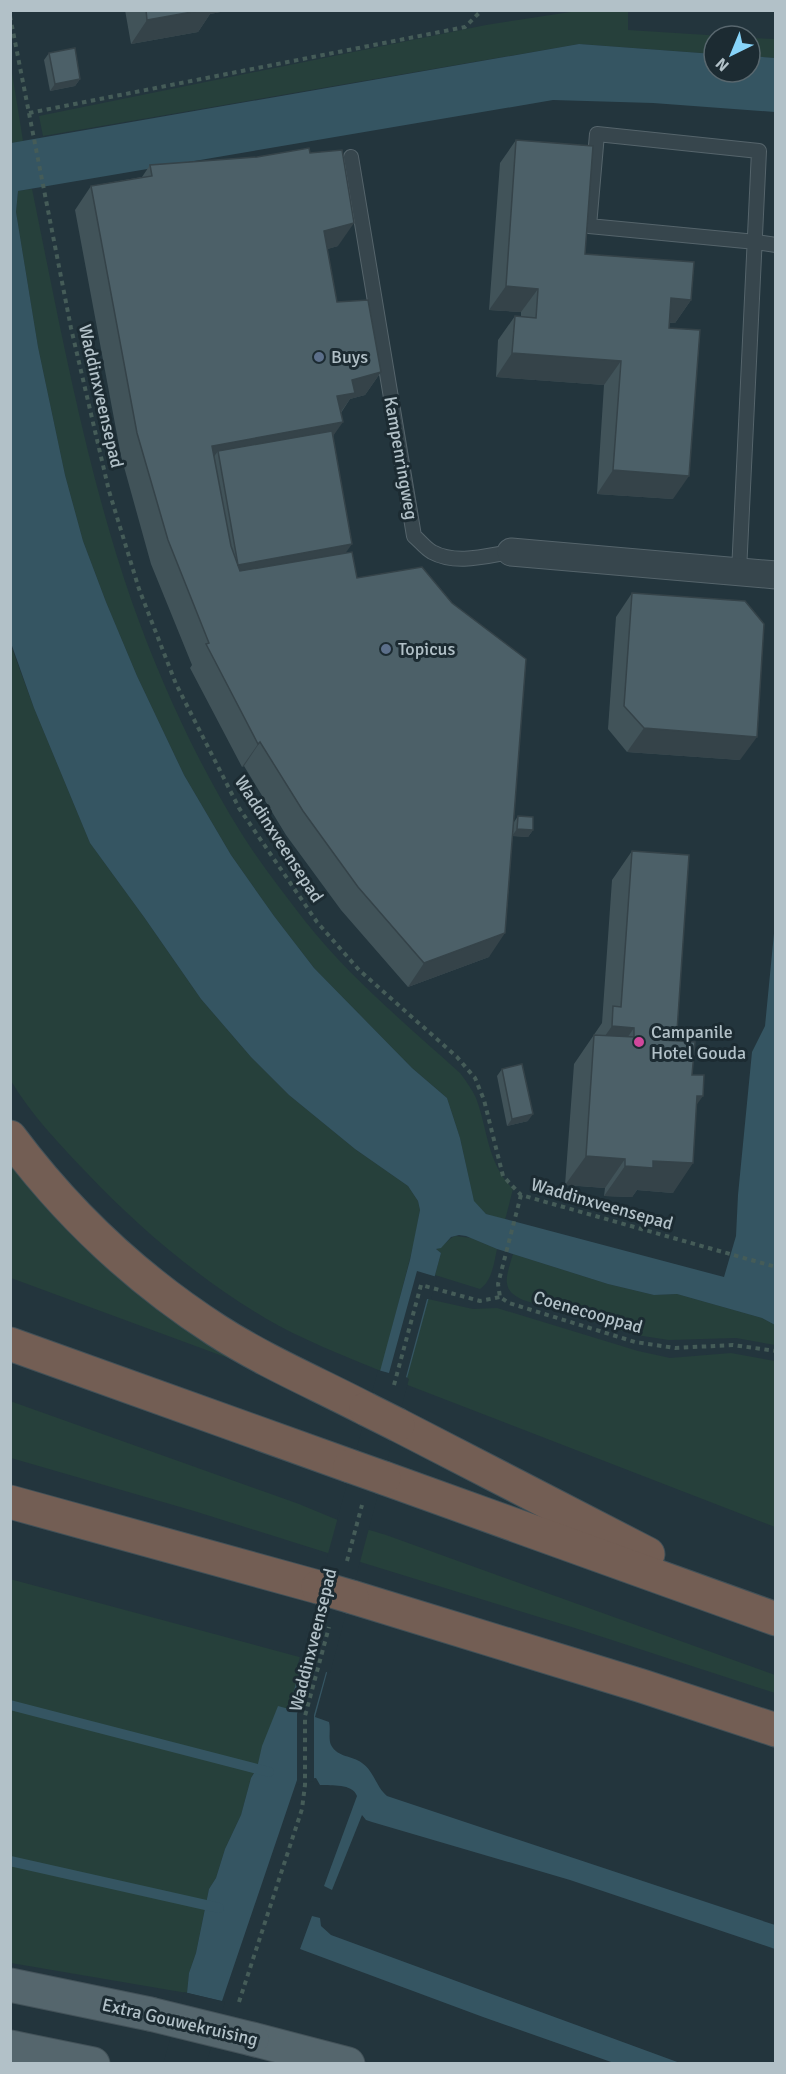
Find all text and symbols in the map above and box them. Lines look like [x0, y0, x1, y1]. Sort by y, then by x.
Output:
north arrow [702, 24, 762, 84]
text: N [712, 53, 733, 75]
street label: Waddinxveensepad [74, 322, 128, 470]
place label: Buys [331, 346, 368, 368]
marker: Buys [312, 350, 326, 364]
street label: Kampenringweg [379, 395, 423, 521]
place label: Topicus [398, 638, 455, 660]
marker: Topicus [379, 642, 393, 656]
street label: Waddinxveensepad [230, 772, 328, 906]
place label: Campanile Hotel Gouda [651, 1021, 746, 1064]
marker: Campanile Hotel Gouda [632, 1035, 646, 1049]
street label: Waddinxveensepad [528, 1173, 676, 1235]
street label: Coenecooppad [531, 1286, 645, 1338]
street label: Waddinxveensepad [285, 1566, 341, 1714]
street label: Extra Gouwekruising [100, 1993, 260, 2051]

